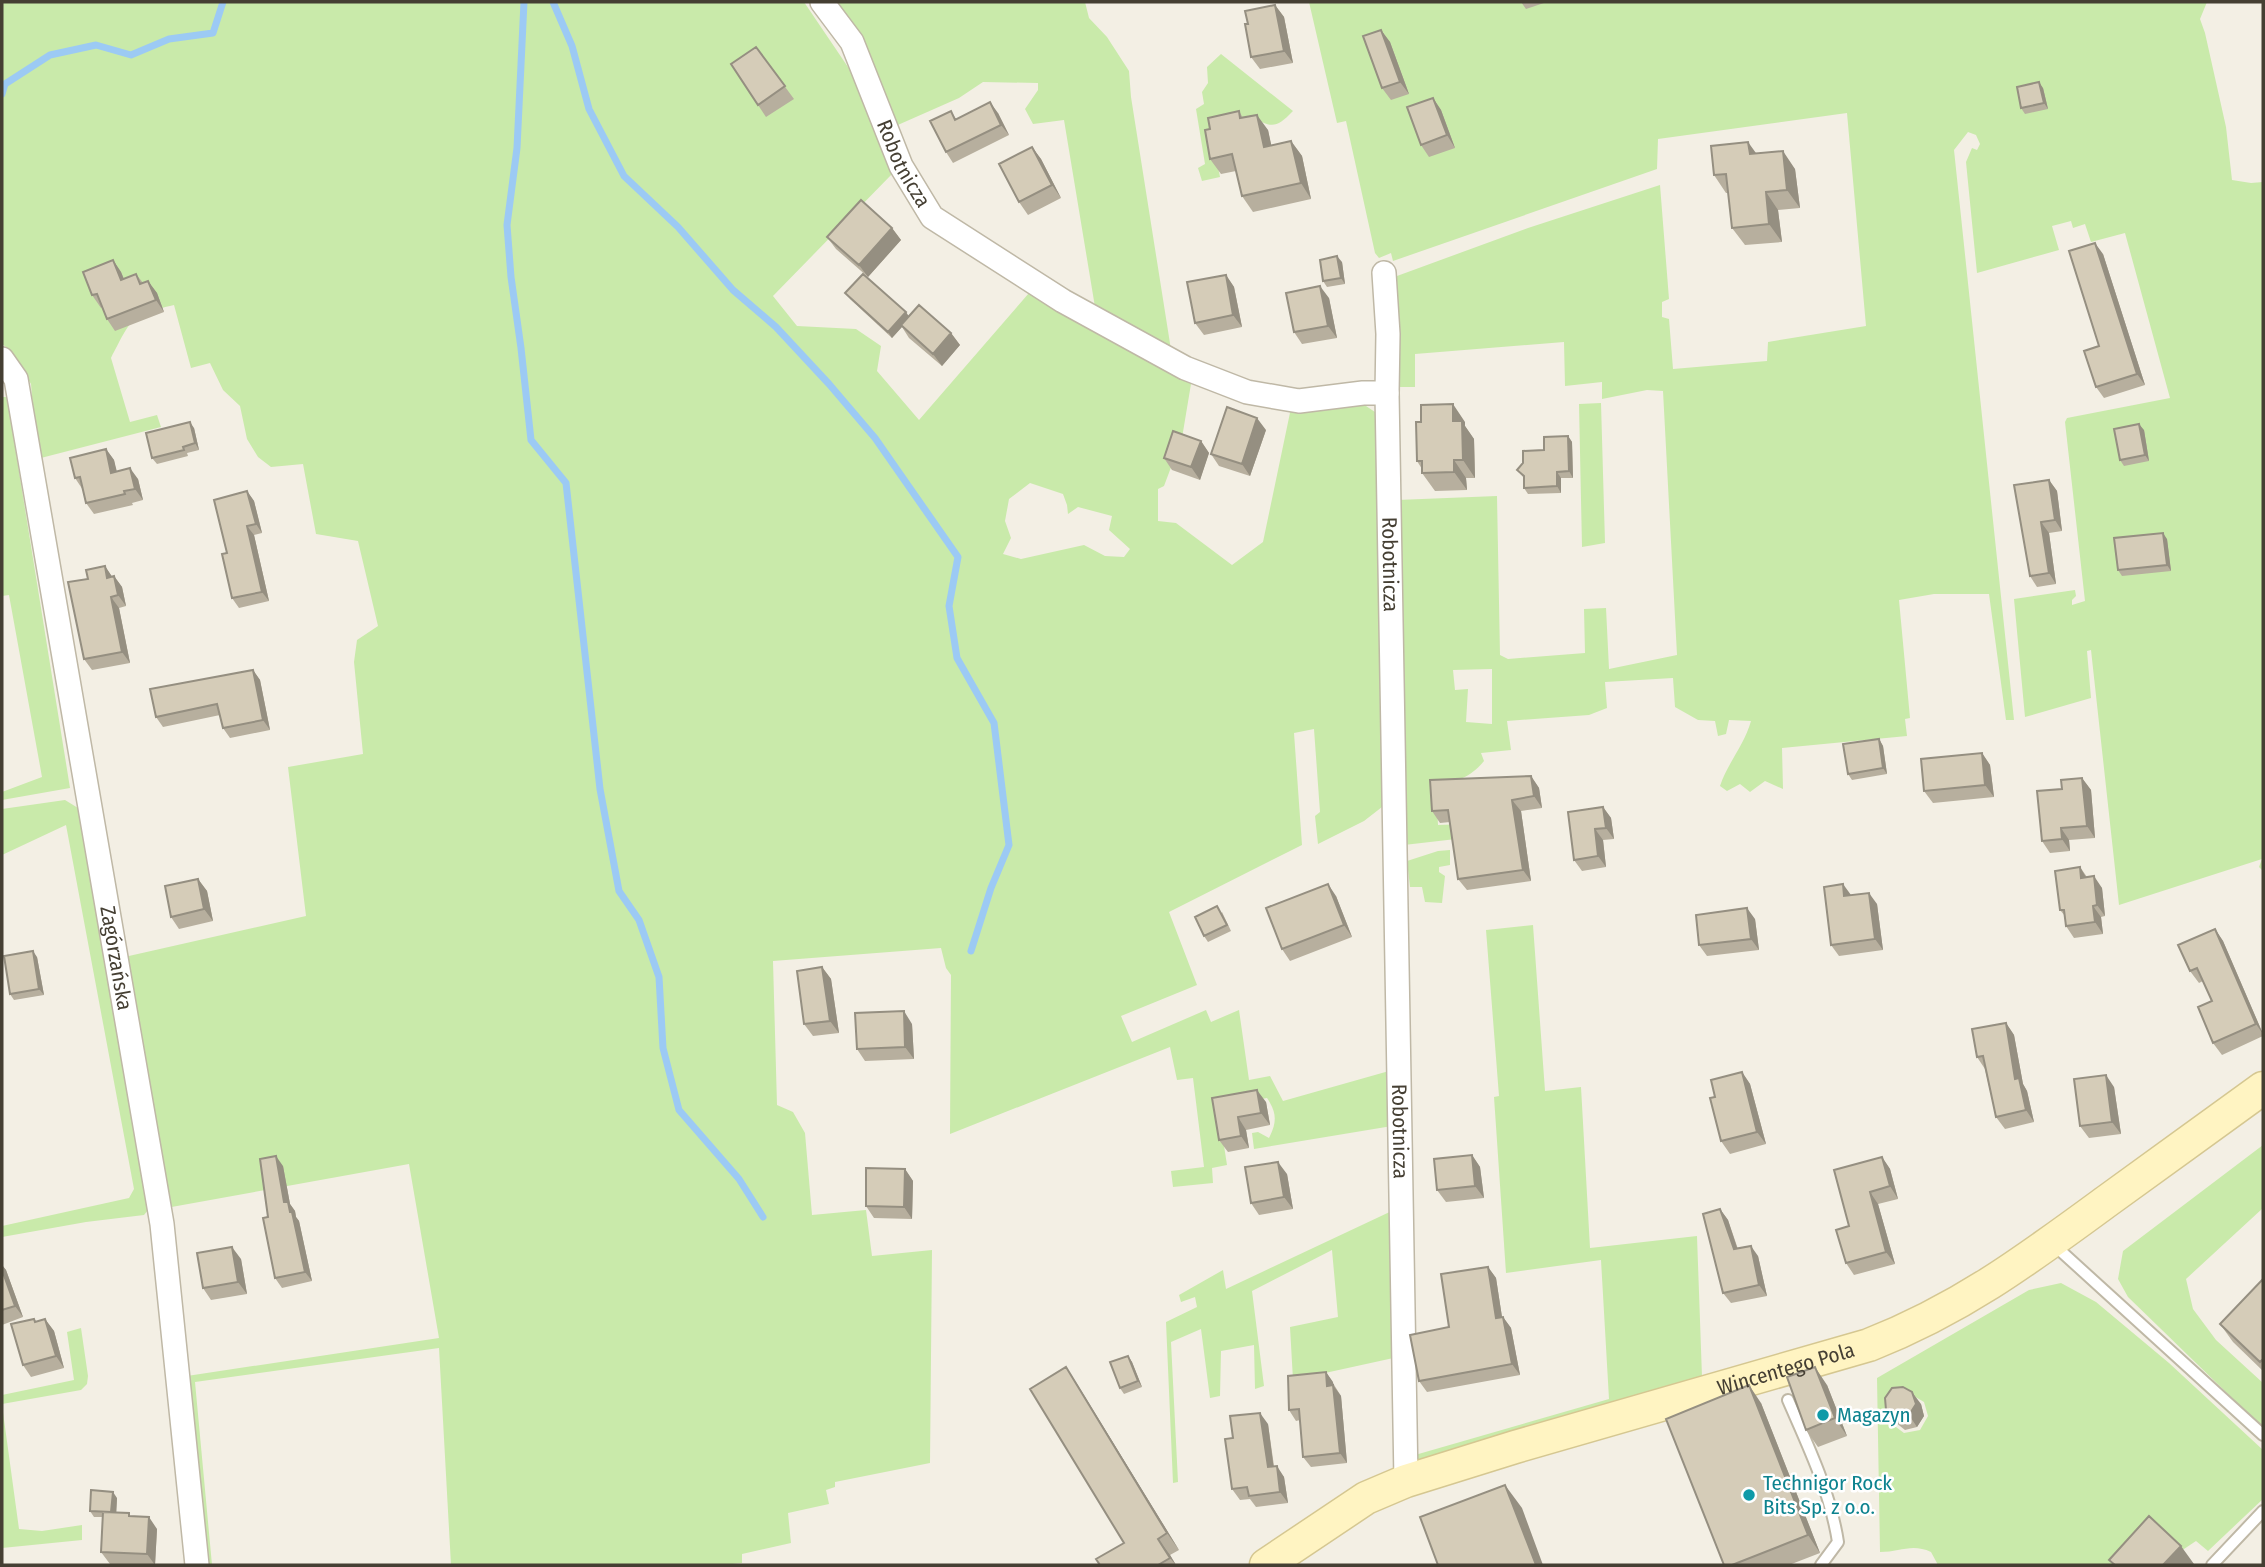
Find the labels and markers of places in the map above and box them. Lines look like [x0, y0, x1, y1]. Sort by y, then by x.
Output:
place label: Magazyn [1837, 1402, 1911, 1428]
marker: Magazyn [1815, 1407, 1831, 1423]
place label: Technigor Rock Bits Sp. z o.o. [1763, 1470, 1892, 1520]
marker: Technigor Rock Bits Sp. z o.o. [1741, 1487, 1757, 1503]

